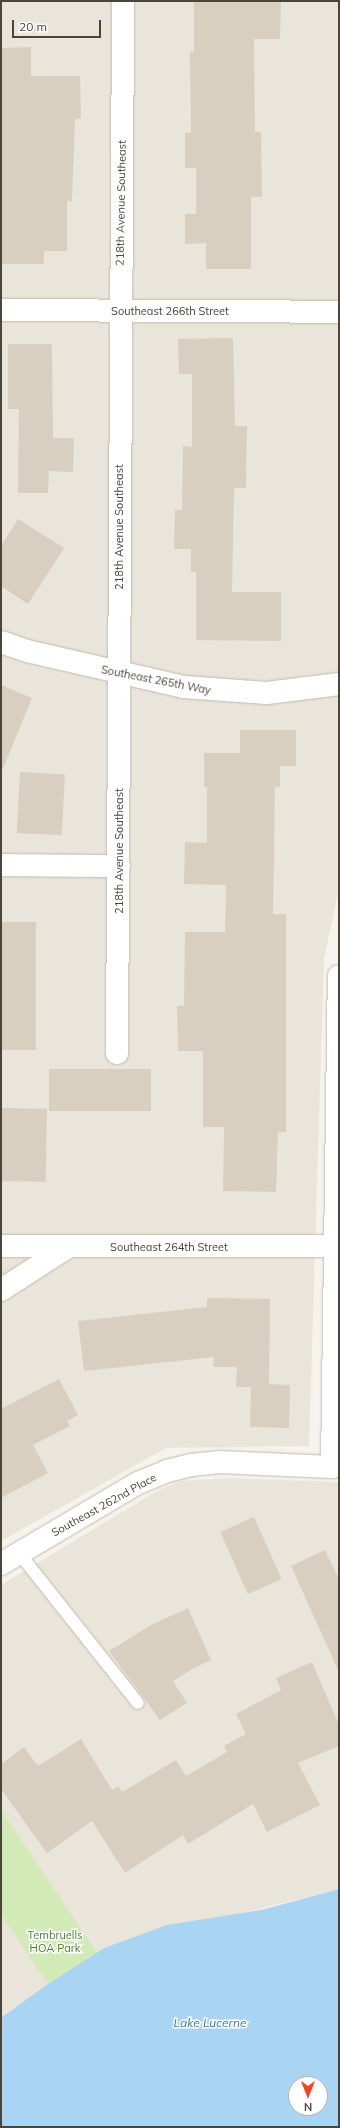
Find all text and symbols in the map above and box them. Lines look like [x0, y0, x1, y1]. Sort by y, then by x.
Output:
scale bar [14, 12, 103, 38]
text: 20 m [19, 19, 47, 34]
street label: 218th Avenue Southeast [113, 140, 129, 266]
street label: Southeast 266th Street [111, 304, 229, 318]
street label: 218th Avenue Southeast [112, 464, 126, 590]
street label: Southeast 265th Way [100, 663, 212, 697]
street label: 218th Avenue Southeast [112, 788, 126, 914]
street label: Southeast 264th Street [110, 1240, 228, 1254]
street label: Southeast 262nd Place [49, 1471, 159, 1539]
park label: Tembruells HOA Park [27, 1929, 83, 1955]
water label: Lake Lucerne [173, 2016, 247, 2030]
north arrow [288, 2076, 328, 2116]
text: N [304, 2100, 312, 2114]

